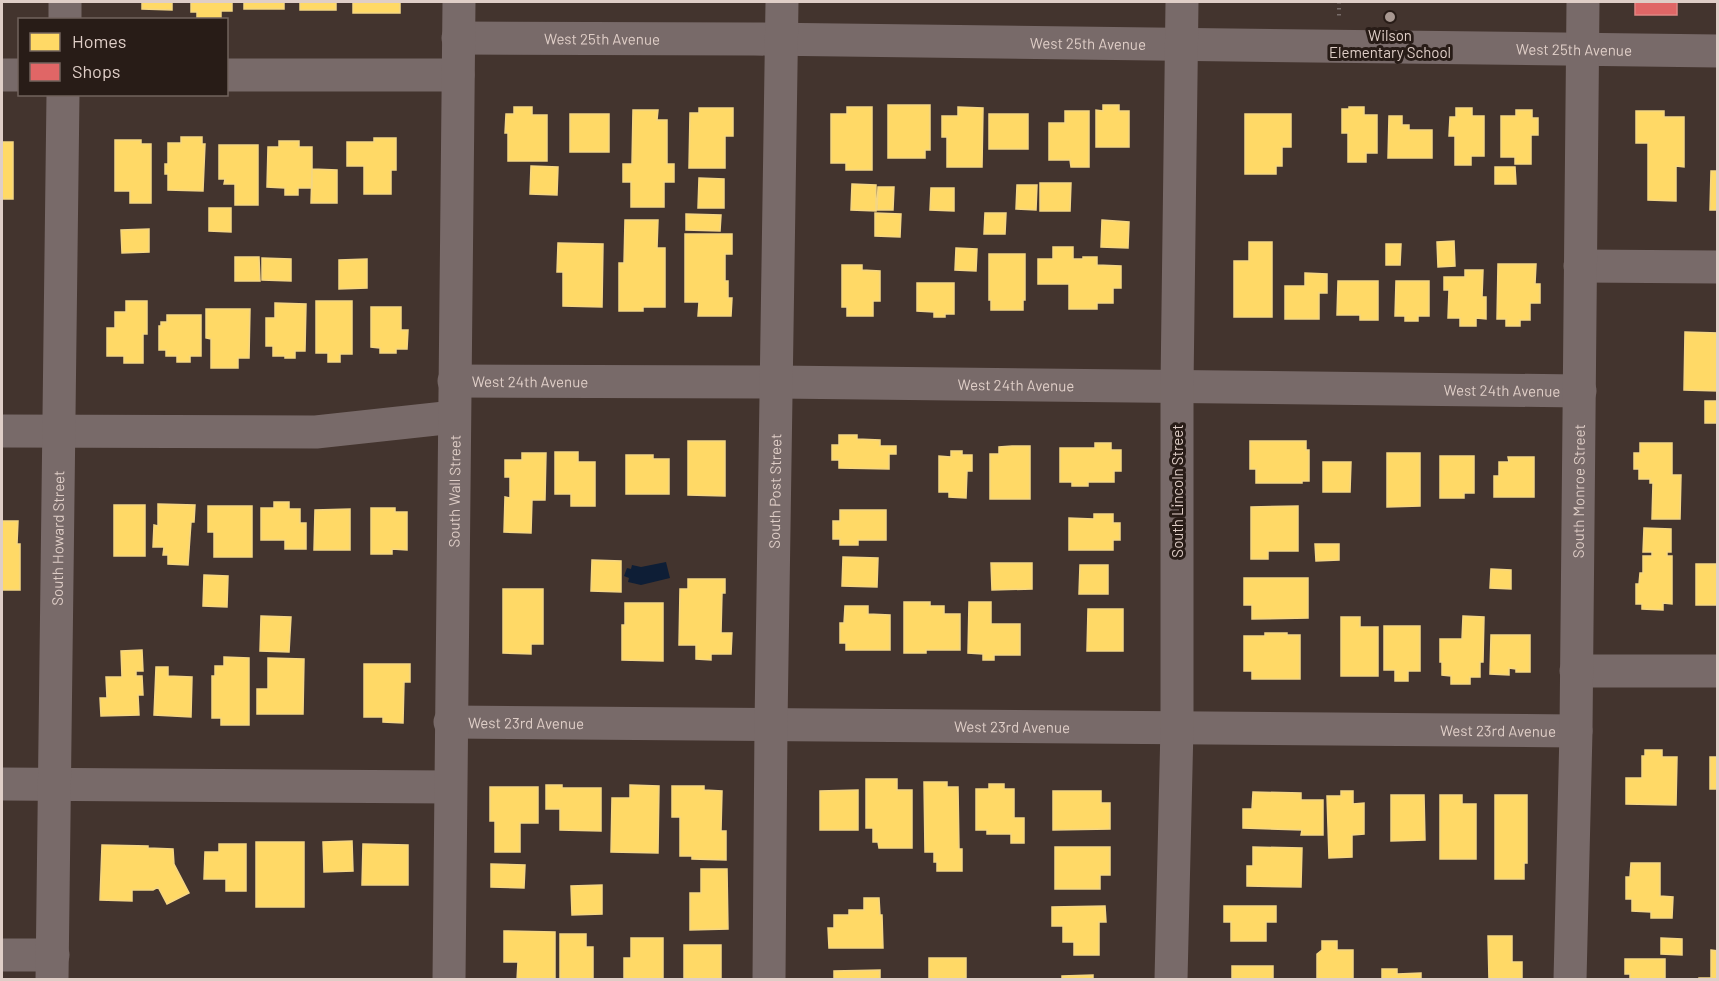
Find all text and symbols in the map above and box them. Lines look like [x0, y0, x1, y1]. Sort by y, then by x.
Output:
marker: Wilson Elementary School [1383, 10, 1397, 24]
legend [18, 18, 228, 96]
place label: Wilson Elementary School [1329, 26, 1451, 61]
street label: West 25th Avenue [544, 29, 660, 48]
text: Homes [72, 30, 126, 52]
street label: West 25th Avenue [1030, 33, 1146, 53]
street label: West 25th Avenue [1516, 39, 1632, 59]
text: Shops [72, 60, 121, 82]
street label: West 24th Avenue [472, 372, 588, 390]
street label: West 24th Avenue [958, 375, 1074, 394]
street label: West 24th Avenue [1444, 380, 1560, 400]
street label: South Lincoln Street [1168, 424, 1186, 558]
street label: South Monroe Street [1569, 424, 1588, 558]
street label: South Post Street [765, 433, 784, 549]
street label: South Wall Street [444, 435, 464, 547]
street label: South Howard Street [48, 470, 67, 606]
street label: West 23rd Avenue [468, 713, 584, 732]
street label: West 23rd Avenue [954, 717, 1070, 736]
street label: West 23rd Avenue [1440, 721, 1556, 740]

